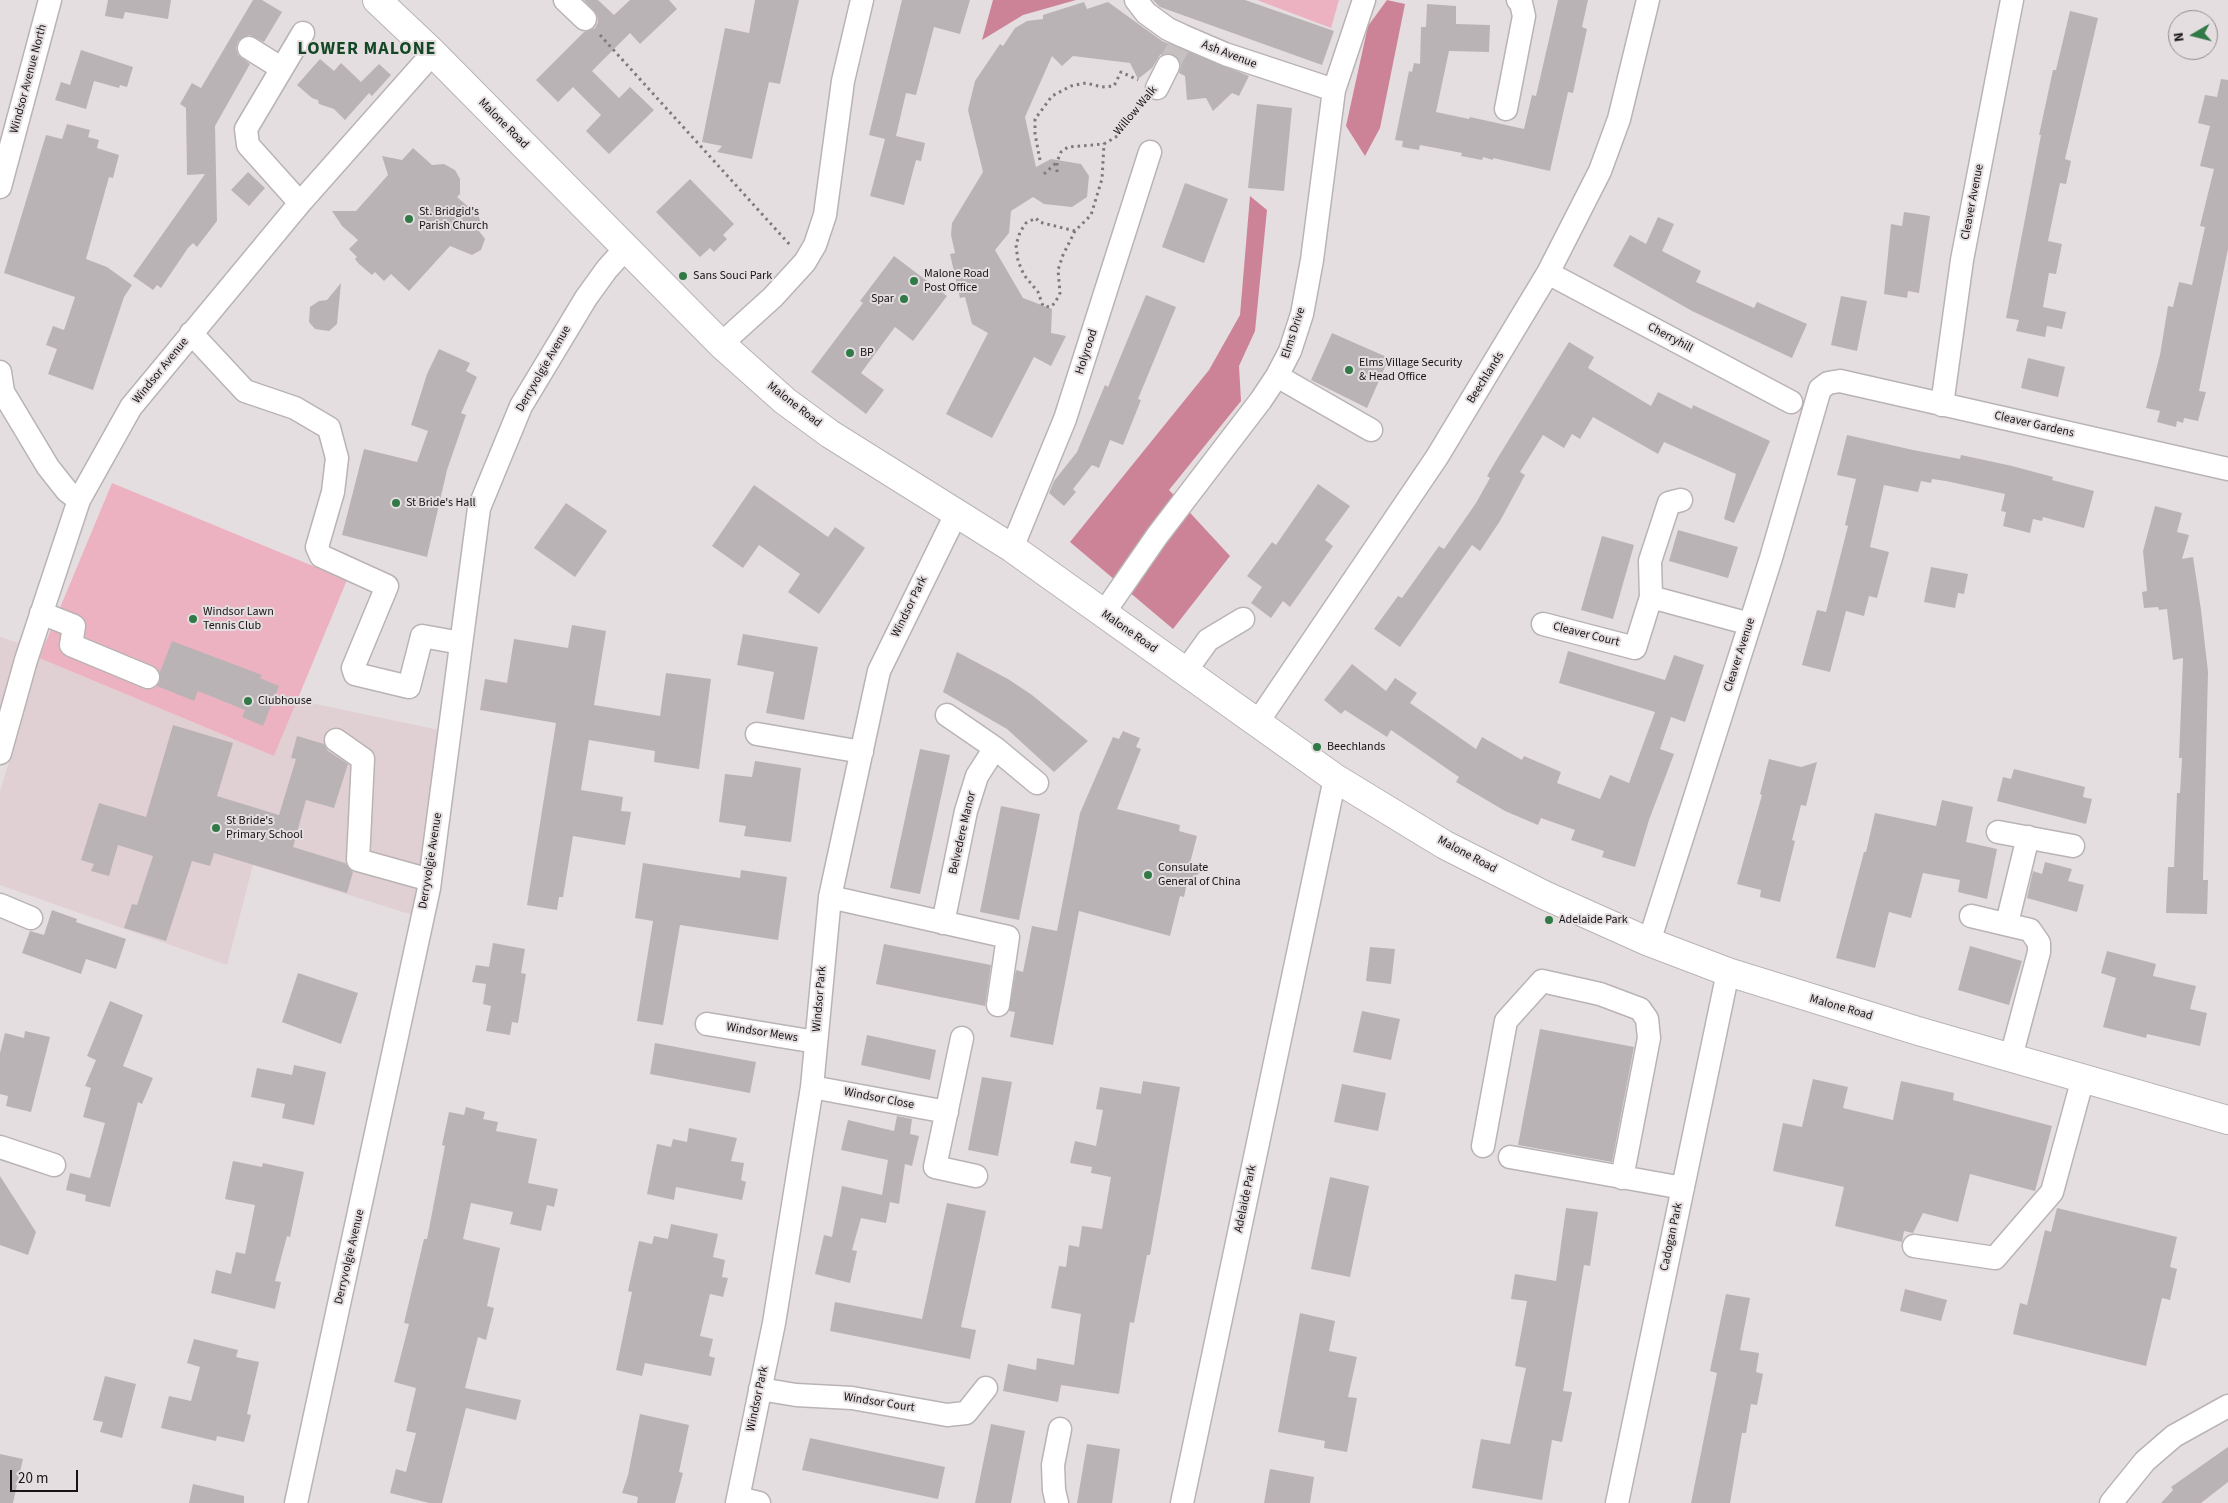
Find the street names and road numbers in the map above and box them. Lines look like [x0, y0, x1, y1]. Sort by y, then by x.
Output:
street label: Windsor Avenue North [8, 23, 50, 135]
street label: Ash Avenue [1199, 38, 1259, 72]
street label: Willow Walk [1111, 83, 1161, 139]
street label: Malone Road [475, 96, 531, 152]
street label: Cleaver Avenue [1959, 163, 1987, 241]
street label: Elms Drive [1279, 306, 1309, 360]
street label: Cherryhill [1645, 320, 1695, 356]
street label: Derryvolgie Avenue [514, 323, 574, 415]
street label: Holyrood [1073, 328, 1101, 376]
street label: Windsor Avenue [130, 335, 192, 407]
street label: Beechlands [1464, 349, 1508, 407]
street label: Malone Road [764, 379, 824, 431]
street label: Cleaver Gardens [1993, 409, 2075, 441]
street label: Windsor Park [889, 574, 931, 640]
street label: Malone Road [1098, 607, 1160, 657]
street label: Cleaver Avenue [1721, 616, 1759, 694]
street label: Cleaver Court [1551, 620, 1621, 650]
street label: Belvedere Manor [946, 790, 980, 876]
street label: Derryvolgie Avenue [416, 812, 446, 910]
street label: Malone Road [1435, 833, 1499, 877]
street label: Windsor Park [810, 965, 830, 1033]
street label: Malone Road [1808, 992, 1874, 1024]
street label: Windsor Mews [725, 1020, 799, 1046]
street label: Windsor Close [843, 1085, 915, 1113]
street label: Adelaide Park [1232, 1164, 1260, 1234]
street label: Cadogan Park [1658, 1202, 1686, 1272]
street label: Derryvolgie Avenue [332, 1208, 368, 1306]
street label: Windsor Park [744, 1365, 772, 1433]
street label: Windsor Court [842, 1390, 916, 1416]

